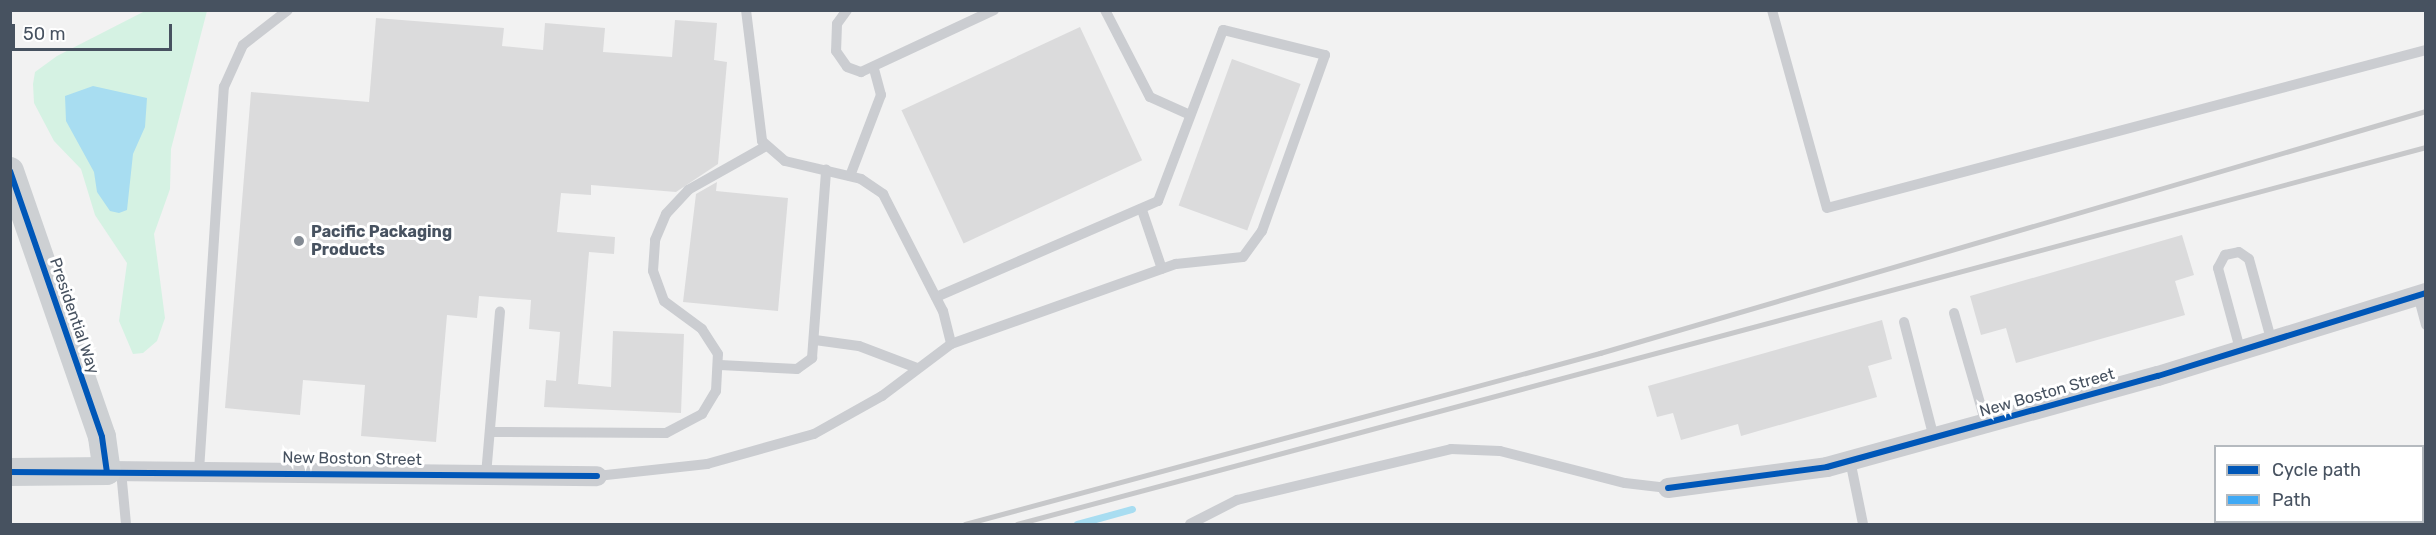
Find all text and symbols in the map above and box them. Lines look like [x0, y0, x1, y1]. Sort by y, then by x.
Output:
scale bar [15, 12, 176, 50]
text: 50 m [23, 23, 66, 45]
place label: Pacific Packaging Products [311, 222, 452, 260]
marker: Pacific Packaging Products [292, 234, 306, 248]
street label: Presidential Way [45, 255, 103, 377]
street label: New Boston Street [1977, 364, 2117, 422]
legend [2214, 445, 2424, 523]
street label: New Boston Street [282, 448, 422, 470]
text: Cycle path [2272, 459, 2361, 481]
text: Path [2272, 489, 2311, 511]

